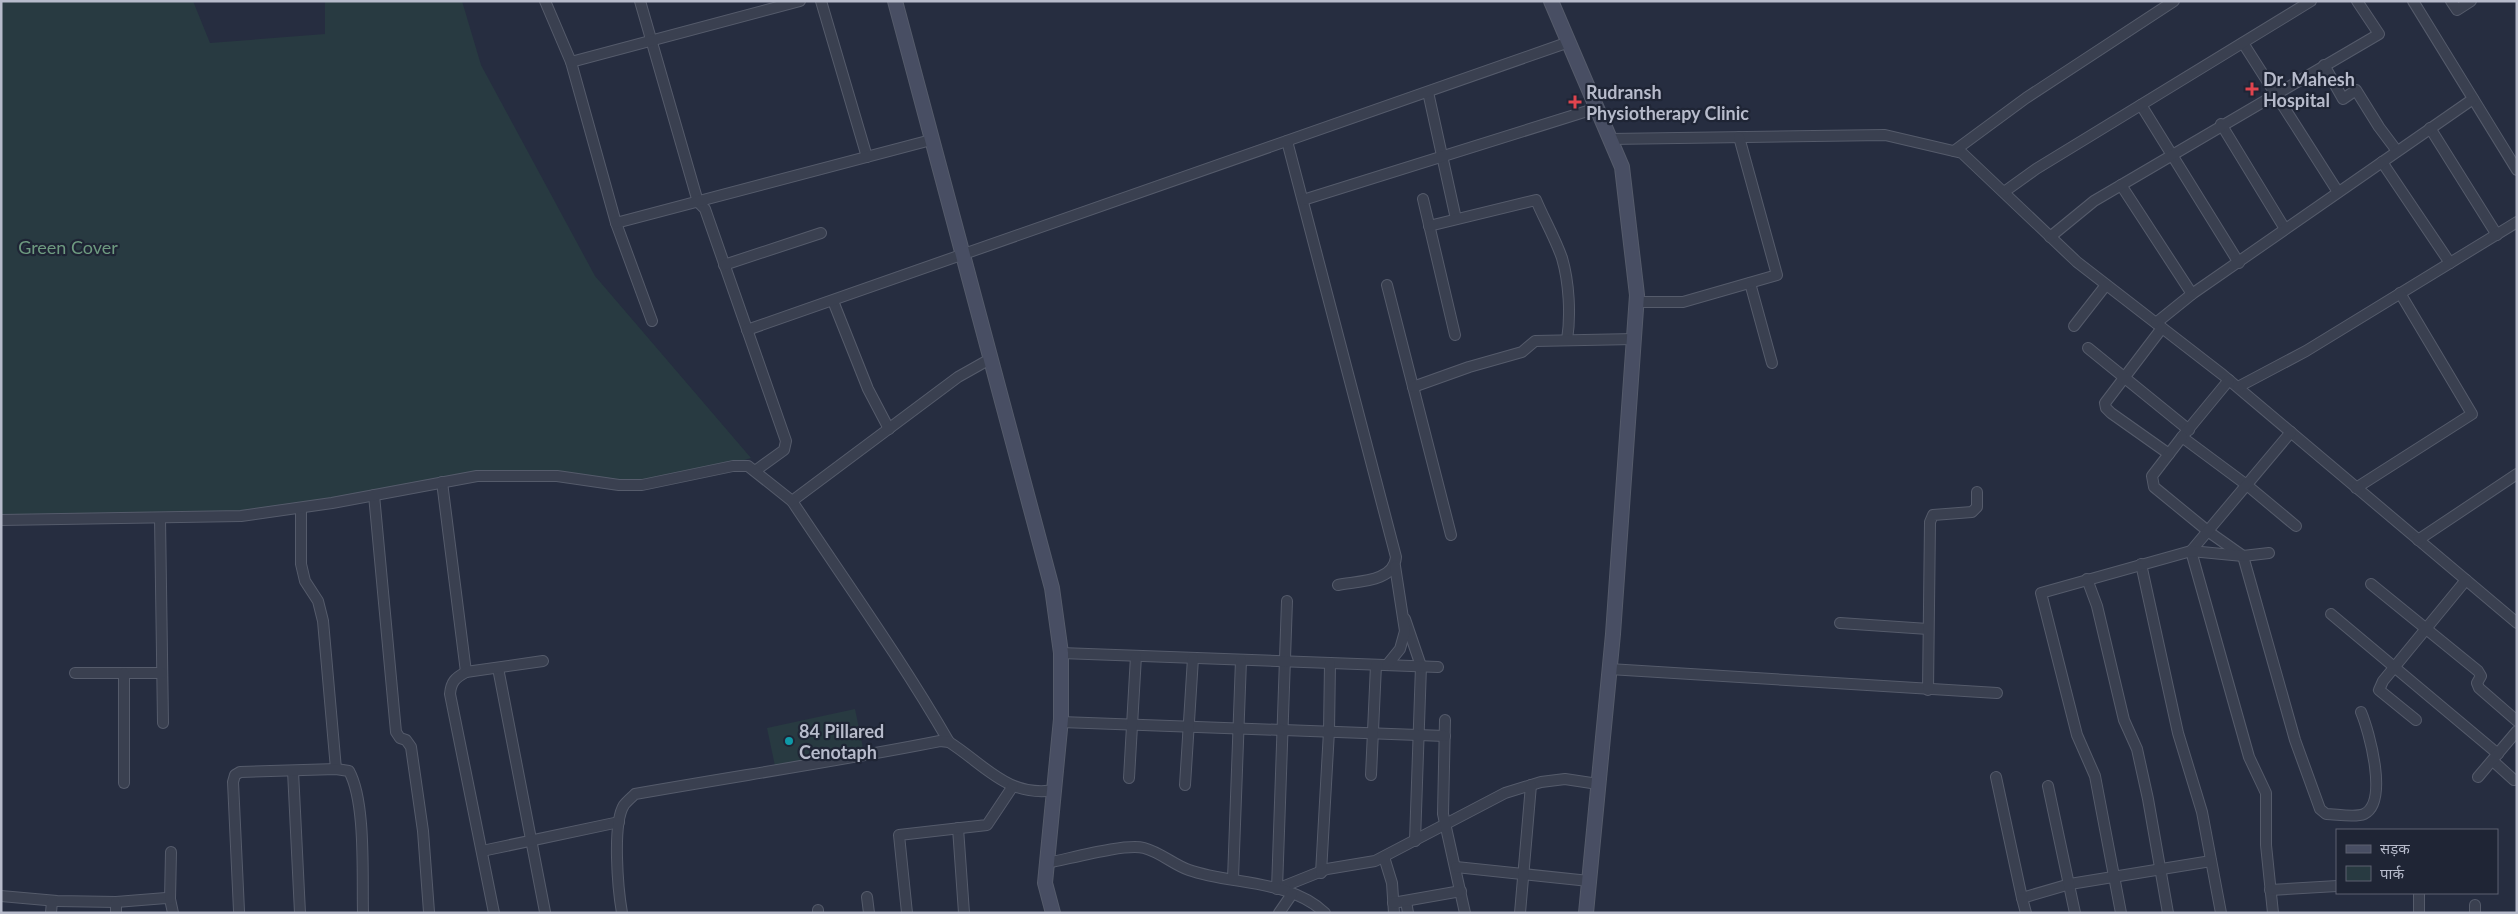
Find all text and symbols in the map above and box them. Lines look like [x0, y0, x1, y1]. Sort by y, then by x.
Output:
place label: Dr. Mahesh Hospital [2263, 68, 2355, 111]
place label: Rudransh Physiotherapy Clinic [1586, 81, 1749, 124]
marker: Dr. Mahesh Hospital [2245, 82, 2259, 96]
marker: Rudransh Physiotherapy Clinic [1568, 95, 1582, 109]
park label: Green Cover [18, 236, 118, 258]
place label: 84 Pillared Cenotaph [799, 720, 884, 763]
marker: 84 Pillared Cenotaph [783, 735, 795, 747]
legend [2336, 829, 2498, 894]
text: सड़क [2380, 839, 2410, 857]
text: पार्क [2380, 864, 2404, 882]

